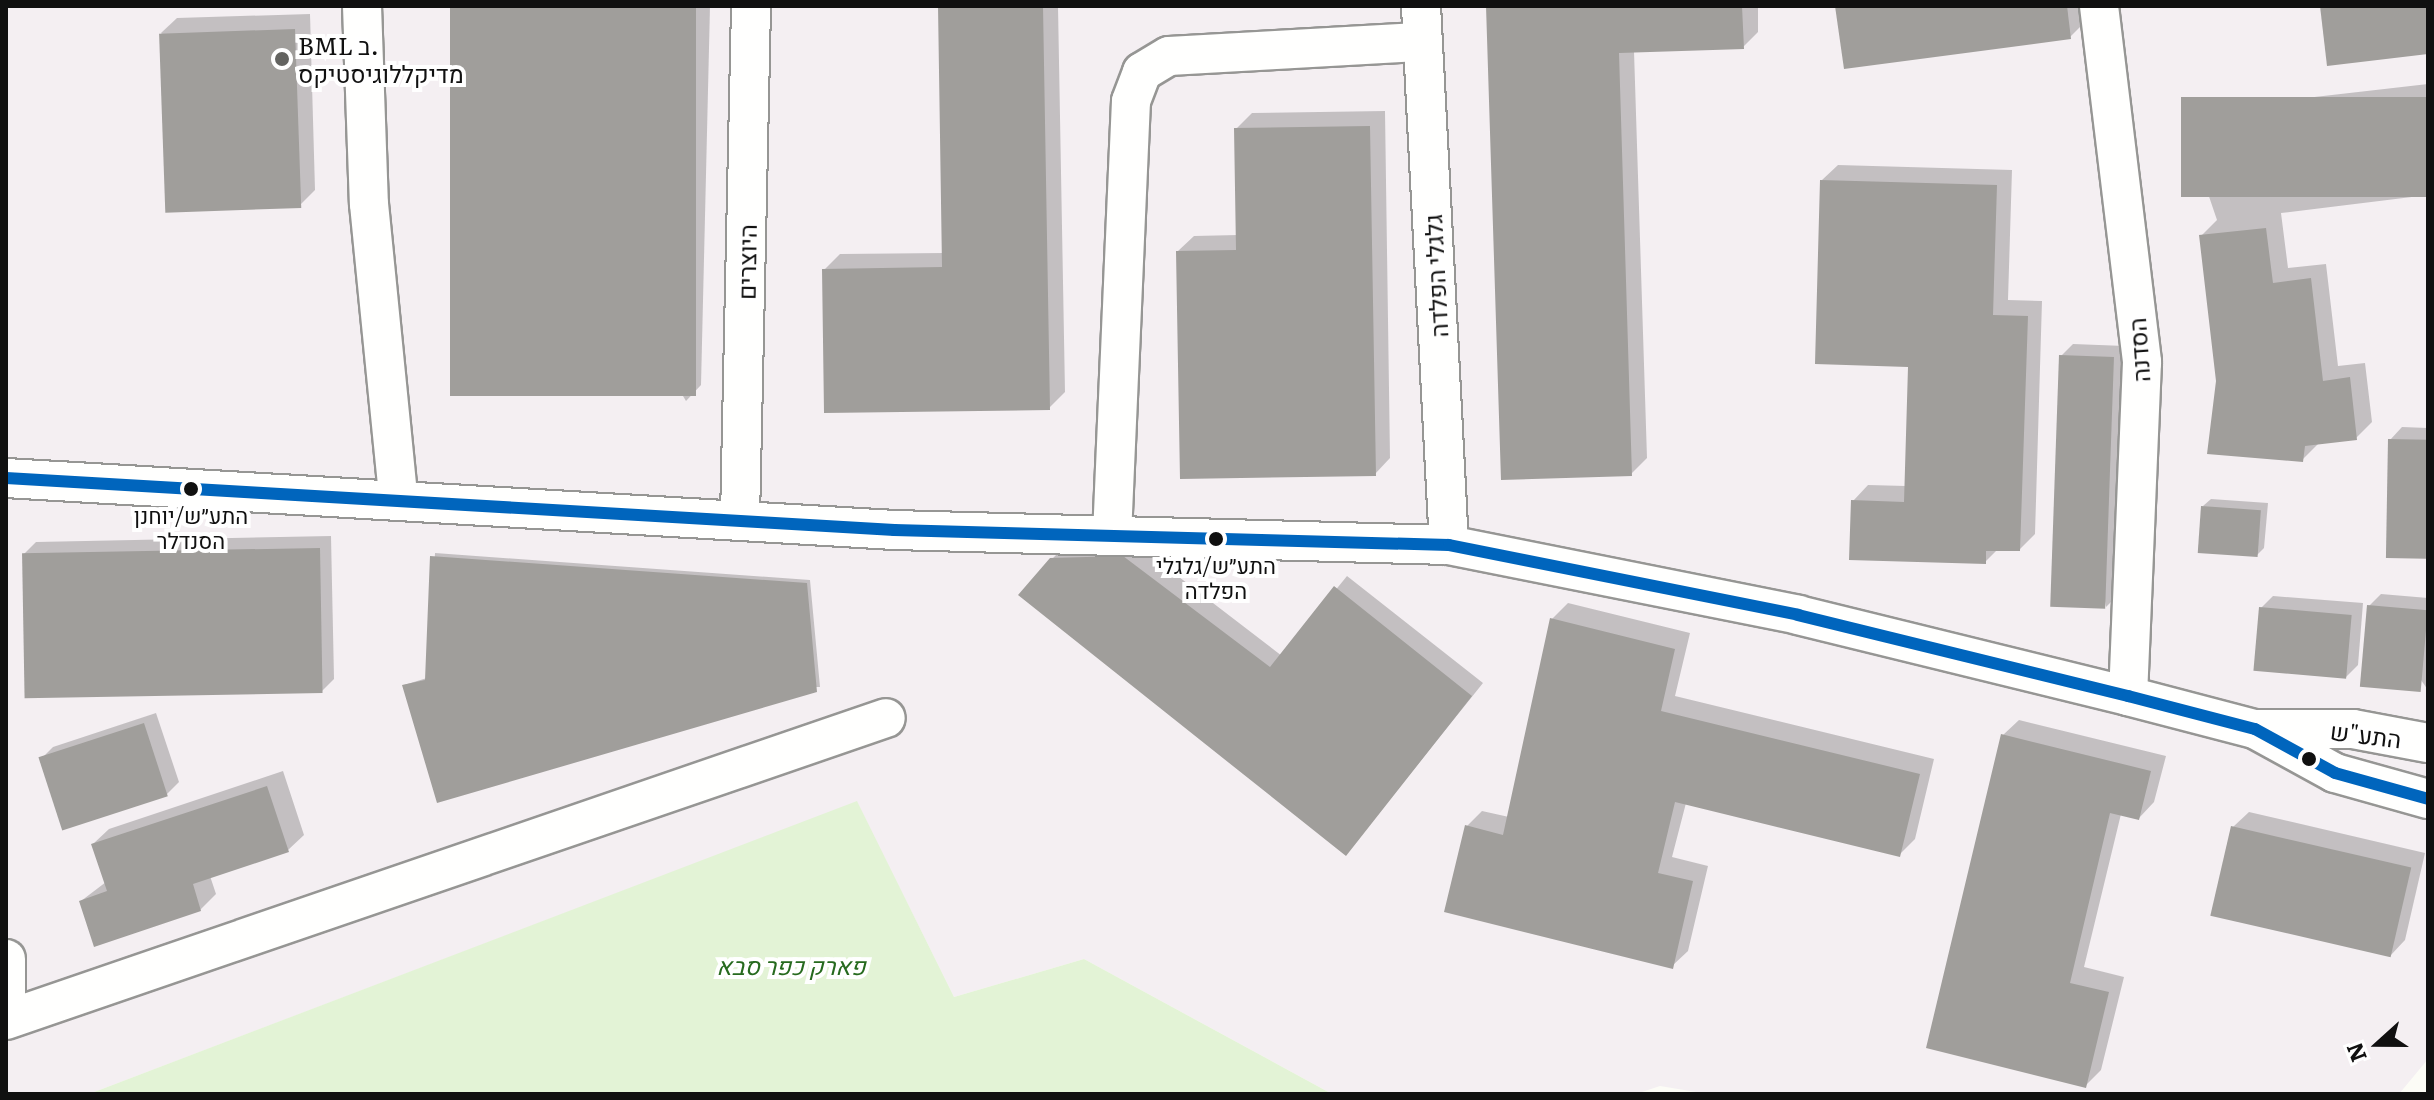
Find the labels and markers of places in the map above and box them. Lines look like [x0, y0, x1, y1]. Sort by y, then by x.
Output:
place label: BML ב. מדיקללוגיסטיקס [298, 31, 464, 87]
marker: BML ב. מדיקללוגיסטיקס [273, 50, 291, 68]
marker: התע״ש/יוחנן הסנדלר [183, 481, 199, 497]
place label: התע״ש/יוחנן הסנדלר [134, 501, 248, 552]
marker: התע״ש/גלגלי הפלדה [1208, 531, 1224, 547]
place label: התע״ש/גלגלי הפלדה [1156, 551, 1276, 602]
unlabelled marker [2301, 751, 2317, 767]

